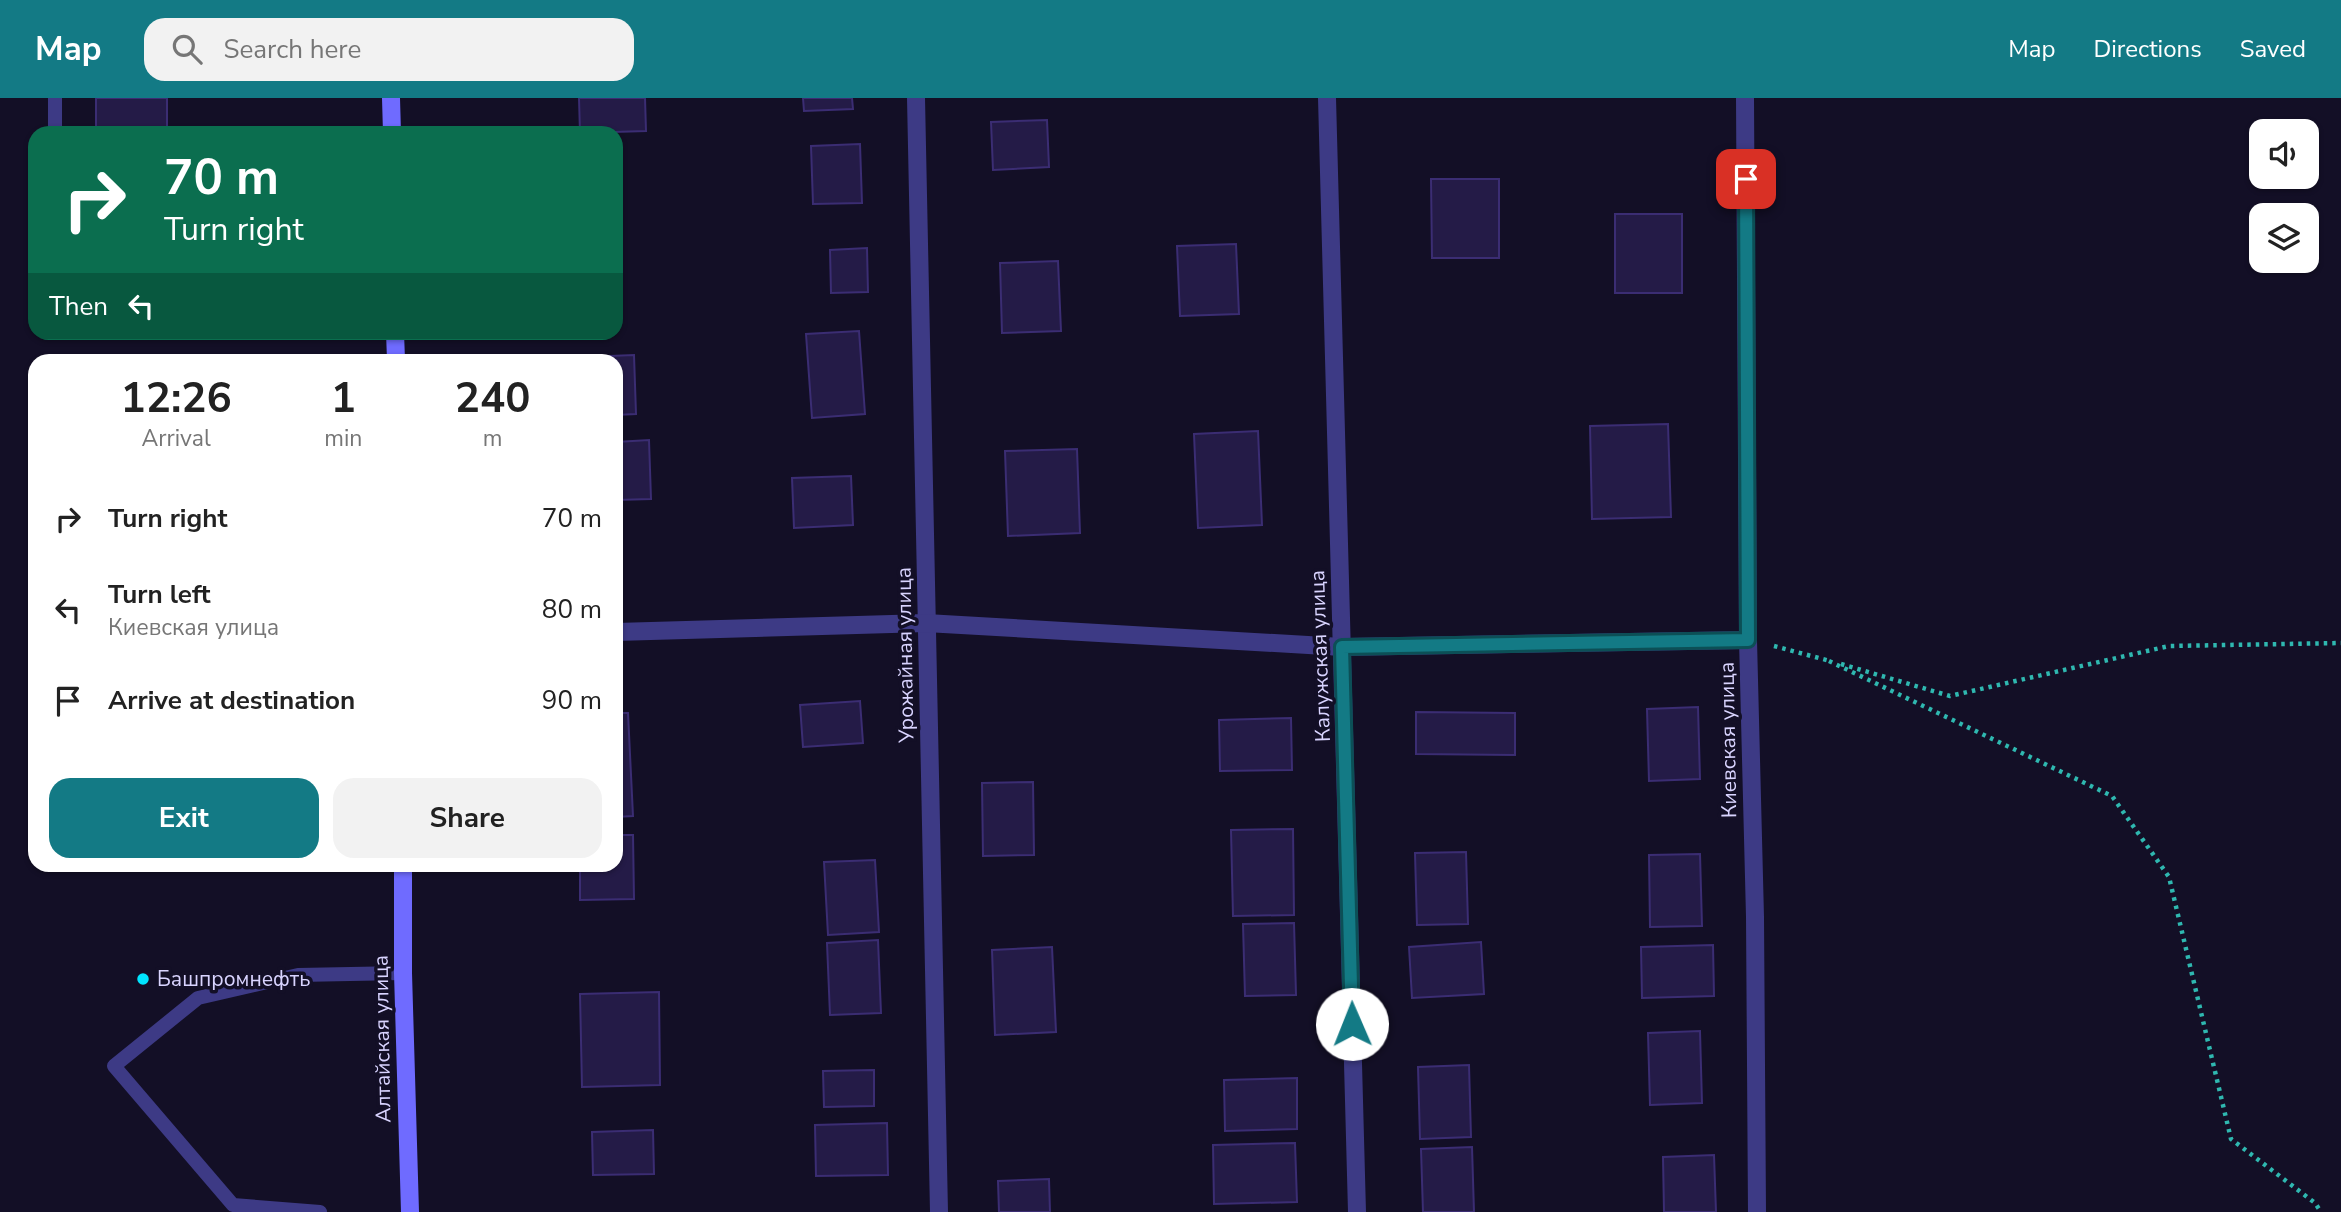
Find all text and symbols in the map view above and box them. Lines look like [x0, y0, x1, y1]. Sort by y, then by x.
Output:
search box [144, 18, 634, 81]
text: Map [35, 27, 102, 72]
icon: search [168, 30, 206, 68]
text: Search here [224, 32, 361, 67]
text: Map [2008, 33, 2055, 65]
text: Directions [2093, 33, 2202, 65]
text: Saved [2240, 33, 2306, 65]
map controls [2249, 119, 2319, 273]
button: sound [2249, 119, 2319, 189]
text: 70 m [164, 144, 279, 211]
pin [1716, 149, 1776, 209]
icon: right [49, 154, 140, 245]
icon: arrive [1727, 160, 1765, 198]
button: layers [2249, 203, 2319, 273]
text: Turn right [164, 208, 304, 251]
icon: left [122, 287, 160, 325]
text: Then [49, 289, 108, 324]
text: 12:26 [121, 370, 232, 427]
text: 1 [331, 370, 356, 427]
text: 240 [455, 370, 530, 427]
text: Arrival [142, 423, 211, 454]
text: min [324, 423, 362, 454]
text: m [483, 423, 503, 454]
icon: right [49, 500, 87, 538]
text: Turn right [108, 501, 227, 536]
text: 70 m [542, 501, 602, 536]
street label: Урожайная улица [889, 567, 921, 744]
street label: Калужская улица [1303, 570, 1337, 742]
text: Turn left [108, 577, 211, 612]
icon: left [49, 591, 87, 629]
text: 80 m [542, 592, 602, 627]
text: Киевская улица [108, 612, 279, 643]
street label: Киевская улица [1713, 662, 1743, 818]
icon: arrive [49, 682, 87, 720]
text: Arrive at destination [108, 683, 355, 718]
text: 90 m [542, 683, 602, 718]
button: Exit [49, 778, 319, 858]
button: Share [333, 778, 602, 858]
street label: Алтайская улица [367, 955, 397, 1123]
place label: Башпромнефть [157, 965, 310, 993]
marker: Башпромнефть [135, 971, 151, 987]
position arrow [1315, 987, 1389, 1061]

